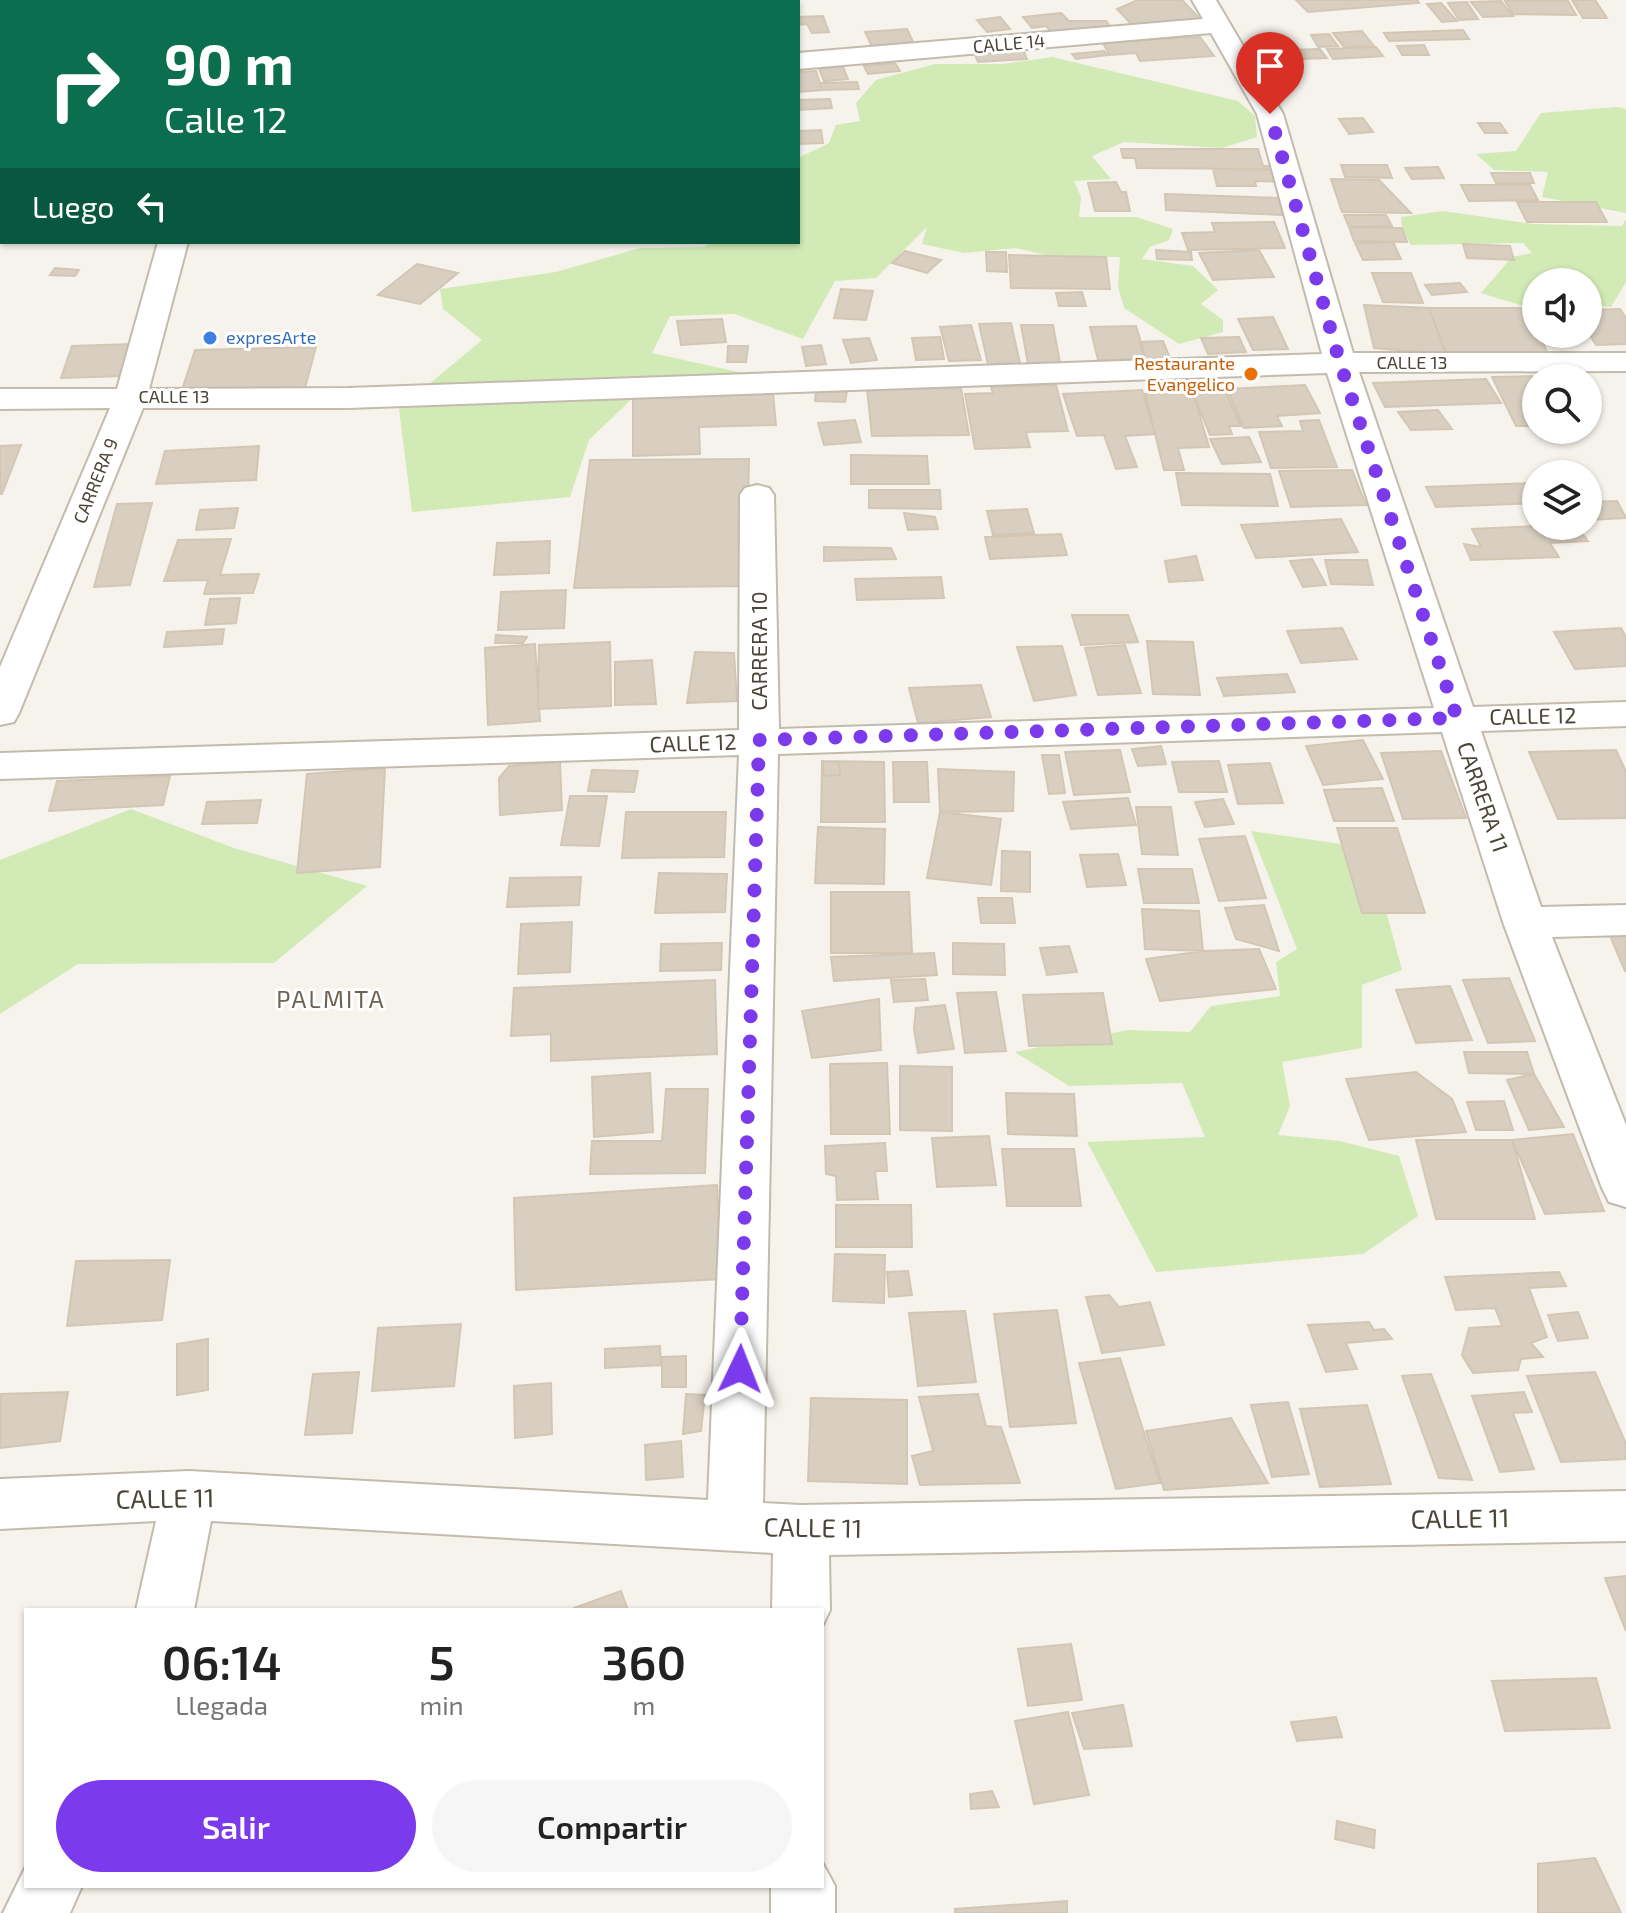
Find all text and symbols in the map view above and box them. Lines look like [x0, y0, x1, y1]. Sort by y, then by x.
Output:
text: 90 m [164, 29, 294, 96]
street label: CALLE 14 [972, 29, 1046, 57]
icon: right [32, 32, 136, 136]
pin [1236, 32, 1304, 114]
icon: arrive [1248, 44, 1292, 88]
text: Calle 12 [164, 97, 288, 140]
icon: left [130, 184, 174, 228]
text: Luego [32, 188, 114, 224]
map controls [1522, 268, 1602, 540]
button: sound [1522, 268, 1602, 348]
place label: expresArte [226, 326, 316, 348]
marker: expresArte [201, 329, 219, 347]
street label: CALLE 13 [1376, 351, 1448, 373]
place label: Restaurante Evangelico [1134, 352, 1235, 395]
button: search [1522, 364, 1602, 444]
marker: Restaurante Evangelico [1242, 365, 1260, 383]
street label: CALLE 13 [138, 385, 210, 407]
street label: CARRERA 9 [68, 435, 122, 526]
button: layers [1522, 460, 1602, 540]
street label: CARRERA 10 [745, 591, 771, 711]
street label: CALLE 12 [1489, 701, 1577, 729]
street label: CALLE 12 [649, 727, 737, 757]
street label: CARRERA 11 [1453, 738, 1515, 855]
district label: PALMITA [276, 984, 386, 1013]
position arrow [698, 1327, 782, 1411]
street label: CALLE 11 [115, 1481, 215, 1514]
street label: CALLE 11 [1410, 1501, 1510, 1534]
street label: CALLE 11 [763, 1510, 863, 1543]
text: 06:14 [162, 1632, 282, 1690]
text: 5 [428, 1632, 455, 1690]
text: 360 [602, 1632, 686, 1690]
text: Llegada [175, 1689, 268, 1720]
text: min [419, 1689, 464, 1720]
text: m [632, 1689, 655, 1720]
button: Salir [56, 1780, 416, 1872]
button: Compartir [432, 1780, 792, 1872]

